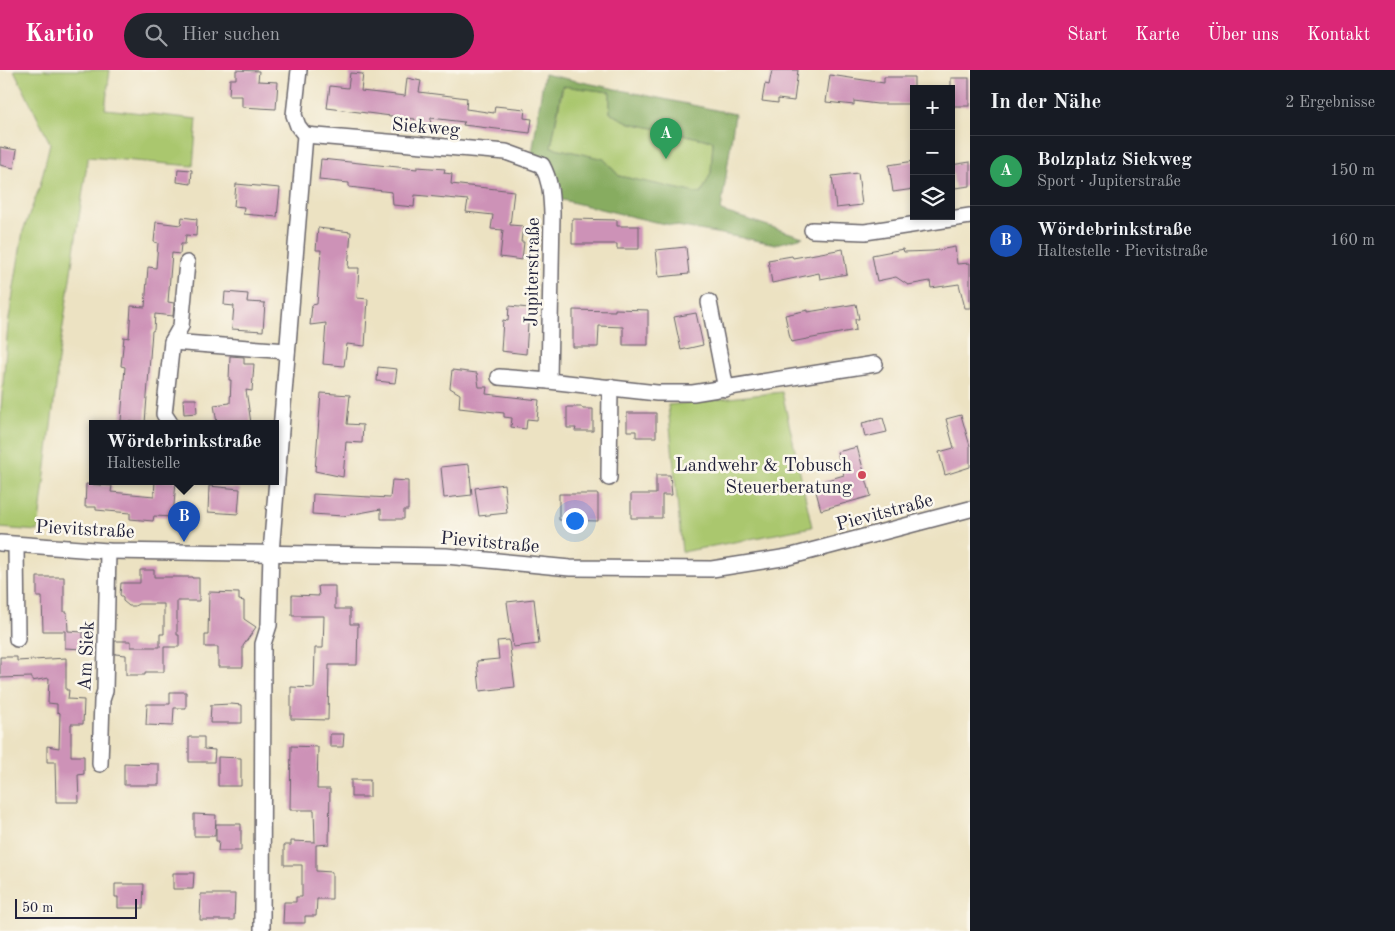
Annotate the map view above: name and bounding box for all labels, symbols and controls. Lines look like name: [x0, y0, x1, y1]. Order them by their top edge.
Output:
search box: [124, 13, 474, 58]
icon: search: [142, 21, 170, 49]
text: Kartio: [25, 23, 94, 47]
text: Hier suchen: [182, 26, 280, 45]
text: Start: [1067, 26, 1107, 44]
text: Karte: [1135, 26, 1180, 44]
text: Über uns: [1208, 26, 1279, 44]
text: Kontakt: [1307, 26, 1370, 44]
map controls: [910, 85, 955, 220]
button: +: [910, 85, 955, 130]
text: In der Nähe: [990, 92, 1101, 113]
text: 2 Ergebnisse: [1285, 95, 1375, 111]
street label: Siekweg: [391, 116, 461, 141]
pin: A: [650, 118, 682, 159]
button: −: [910, 130, 955, 175]
text: Bolzplatz Siekweg: [1037, 151, 1192, 170]
text: A: [1000, 163, 1012, 179]
text: 150 m: [1330, 163, 1375, 179]
text: Sport · Jupiterstraße: [1037, 174, 1181, 190]
button: layers: [910, 175, 955, 220]
street label: Jupiterstraße: [523, 217, 544, 327]
text: Wördebrinkstraße: [1037, 221, 1192, 240]
text: B: [1000, 233, 1012, 249]
text: 160 m: [1330, 233, 1375, 249]
text: Haltestelle · Pievitstraße: [1037, 244, 1208, 260]
popup: [89, 420, 279, 485]
text: Wördebrinkstraße: [106, 433, 262, 452]
text: Haltestelle: [106, 456, 180, 472]
place label: Landwehr & Tobusch Steuerberatung: [675, 457, 853, 498]
marker: Landwehr & Tobusch Steuerberatung: [856, 469, 868, 481]
street label: Pievitstraße: [834, 491, 935, 535]
pin: B: [168, 501, 200, 542]
your location: [562, 508, 588, 534]
street label: Pievitstraße: [35, 518, 135, 543]
street label: Pievitstraße: [439, 530, 540, 557]
street label: Am Siek: [76, 620, 99, 692]
scale bar: [15, 896, 138, 919]
text: 50 m: [22, 901, 53, 915]

